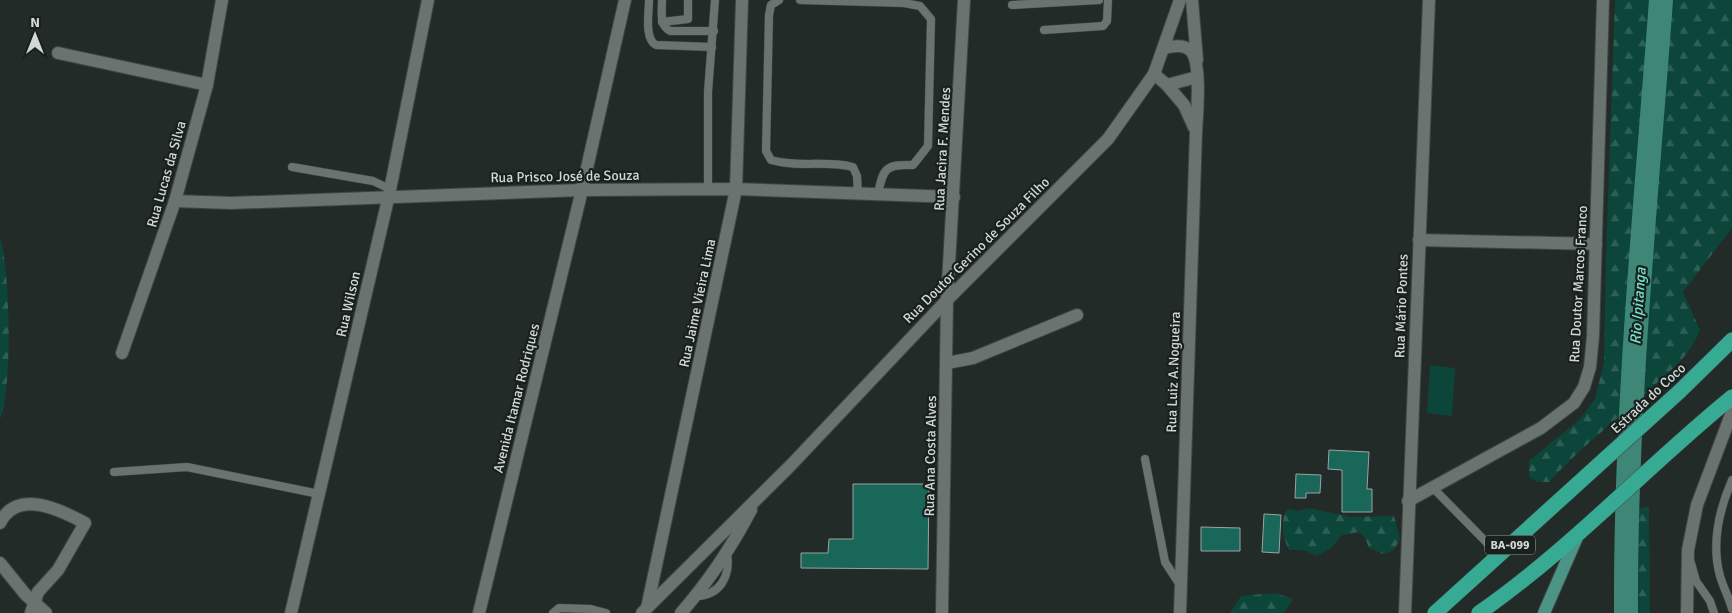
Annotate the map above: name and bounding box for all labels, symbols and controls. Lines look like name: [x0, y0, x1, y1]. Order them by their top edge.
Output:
north arrow: [10, 10, 60, 60]
text: N: [30, 14, 40, 31]
street label: Rua Jacira F. Mendes: [931, 87, 954, 211]
street label: Rua Lucas da Silva: [143, 119, 190, 229]
street label: Rua Prisco José de Souza: [490, 167, 640, 186]
street label: Rua Doutor Gerino de Souza Filho: [900, 174, 1053, 327]
street label: Rua Doutor Marcos Franco: [1566, 205, 1591, 363]
street label: Rua Jaime Vieira Lima: [676, 237, 719, 369]
street label: Rua Mário Pontes: [1391, 254, 1412, 358]
water label: Rio Ipitanga: [1626, 267, 1650, 345]
street label: Rua Wilson: [333, 270, 364, 339]
street label: Rua Luiz A.Nogueira: [1163, 311, 1184, 433]
street label: Avenida Itamar Rodriques: [490, 322, 543, 475]
street label: Estrada do Coco: [1607, 359, 1689, 437]
street label: Rua Ana Costa Alves: [921, 395, 940, 517]
road number: BA-099: [1485, 536, 1535, 554]

